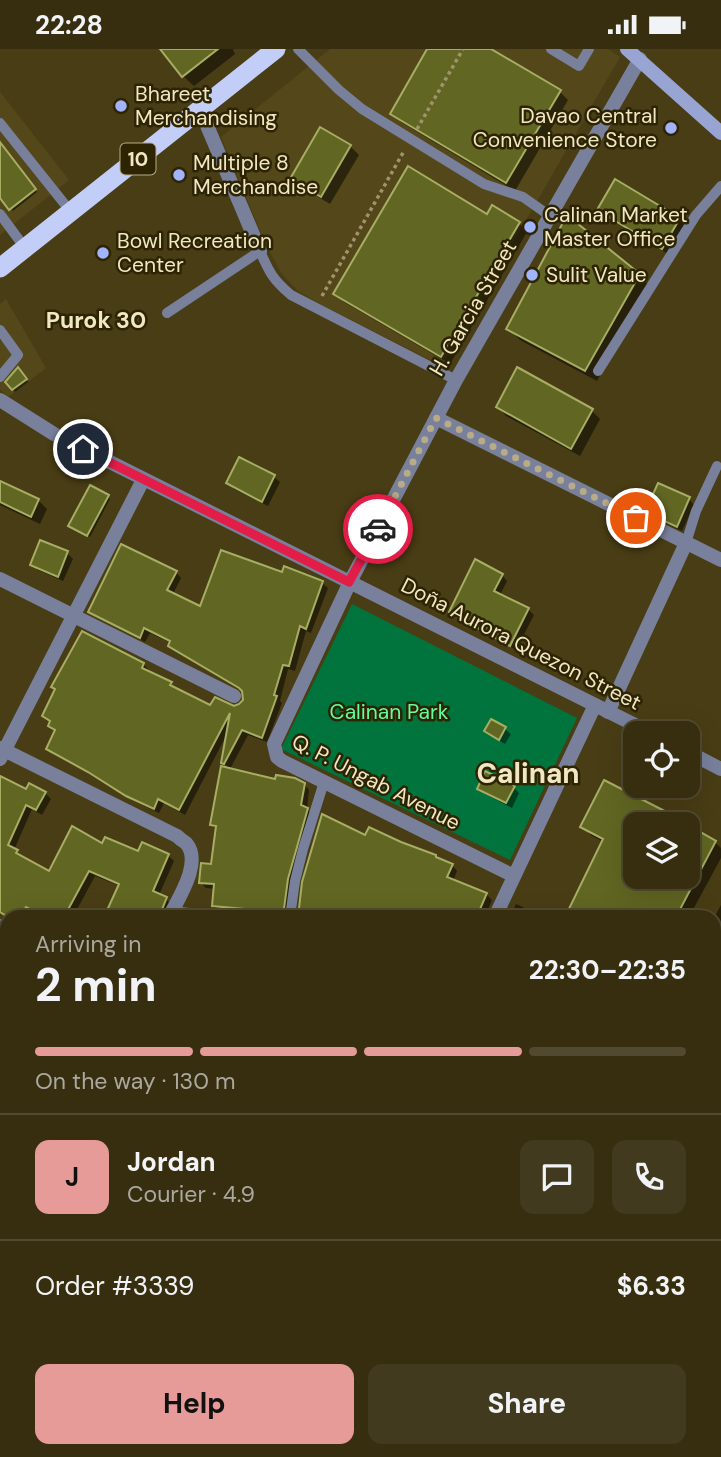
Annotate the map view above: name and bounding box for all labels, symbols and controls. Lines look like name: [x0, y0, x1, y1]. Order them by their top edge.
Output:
text: 22:28: [35, 8, 103, 42]
place label: Bhareet Merchandising: [135, 80, 277, 132]
marker: Bhareet Merchandising: [113, 98, 129, 114]
place label: Davao Central Convenience Store: [473, 102, 657, 154]
marker: Davao Central Convenience Store: [663, 120, 679, 136]
road number: 10: [120, 143, 156, 174]
place label: Multiple 8 Merchandise: [193, 149, 318, 201]
marker: Multiple 8 Merchandise: [171, 167, 187, 183]
place label: Calinan Market Master Office: [544, 201, 688, 253]
marker: Calinan Market Master Office: [522, 219, 538, 235]
place label: Bowl Recreation Center: [117, 227, 272, 279]
street label: H. Garcia Street: [423, 235, 523, 381]
marker: Bowl Recreation Center: [95, 245, 111, 261]
place label: Sulit Value: [546, 261, 647, 289]
marker: Sulit Value: [524, 267, 540, 283]
district label: Purok 30: [46, 305, 146, 335]
pin: [53, 419, 113, 479]
icon: home: [64, 430, 102, 468]
pin: [606, 488, 666, 548]
courier: [343, 494, 413, 564]
icon: bag: [617, 499, 655, 537]
icon: car: [359, 510, 397, 548]
street label: Doña Aurora Quezon Street: [396, 571, 646, 717]
park label: Calinan Park: [330, 698, 449, 726]
map controls: [623, 721, 700, 889]
button: locate: [623, 721, 700, 798]
street label: Q. P. Ungab Avenue: [287, 727, 465, 837]
district label: Calinan: [476, 755, 580, 792]
button: layers: [623, 812, 700, 889]
text: Arriving in: [35, 929, 141, 959]
text: 22:30–22:35: [529, 953, 686, 987]
text: 2 min: [35, 955, 157, 1015]
text: On the way · 130 m: [35, 1066, 236, 1096]
button: chat: [520, 1140, 594, 1214]
button: phone: [612, 1140, 686, 1214]
text: Jordan: [127, 1145, 216, 1179]
text: J: [65, 1160, 79, 1194]
text: Courier · 4.9: [127, 1179, 255, 1209]
text: Order #3339: [35, 1269, 194, 1303]
text: $6.33: [617, 1269, 686, 1303]
button: Help: [35, 1364, 354, 1444]
button: Share: [368, 1364, 686, 1444]

